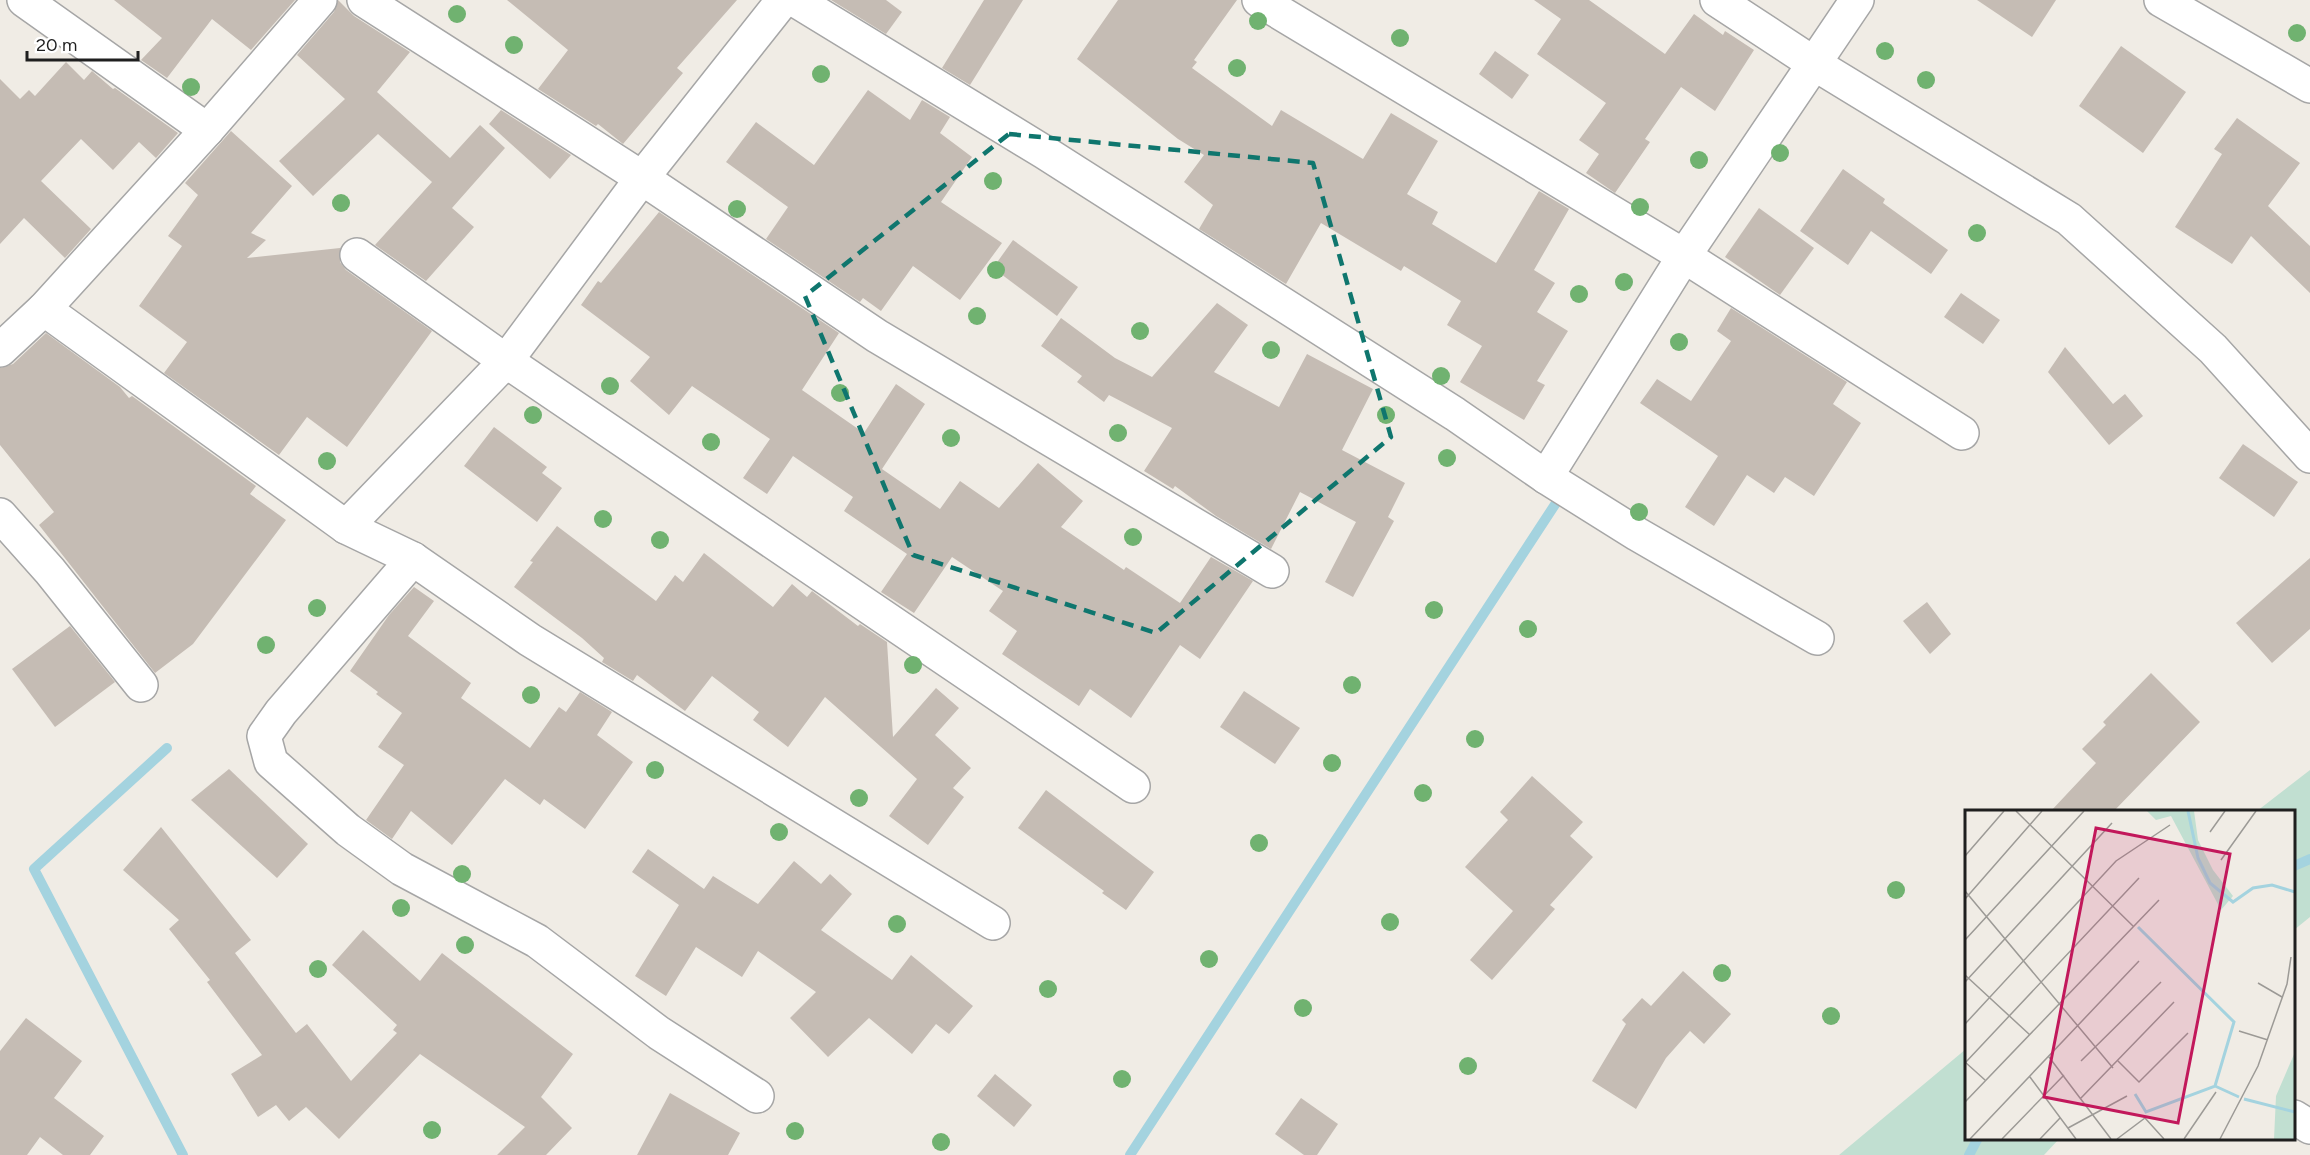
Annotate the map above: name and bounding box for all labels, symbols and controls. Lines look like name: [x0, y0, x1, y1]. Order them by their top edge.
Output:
scale bar: [27, 24, 138, 62]
text: 20 m: [36, 34, 77, 56]
inset map: [1965, 810, 2295, 1140]

